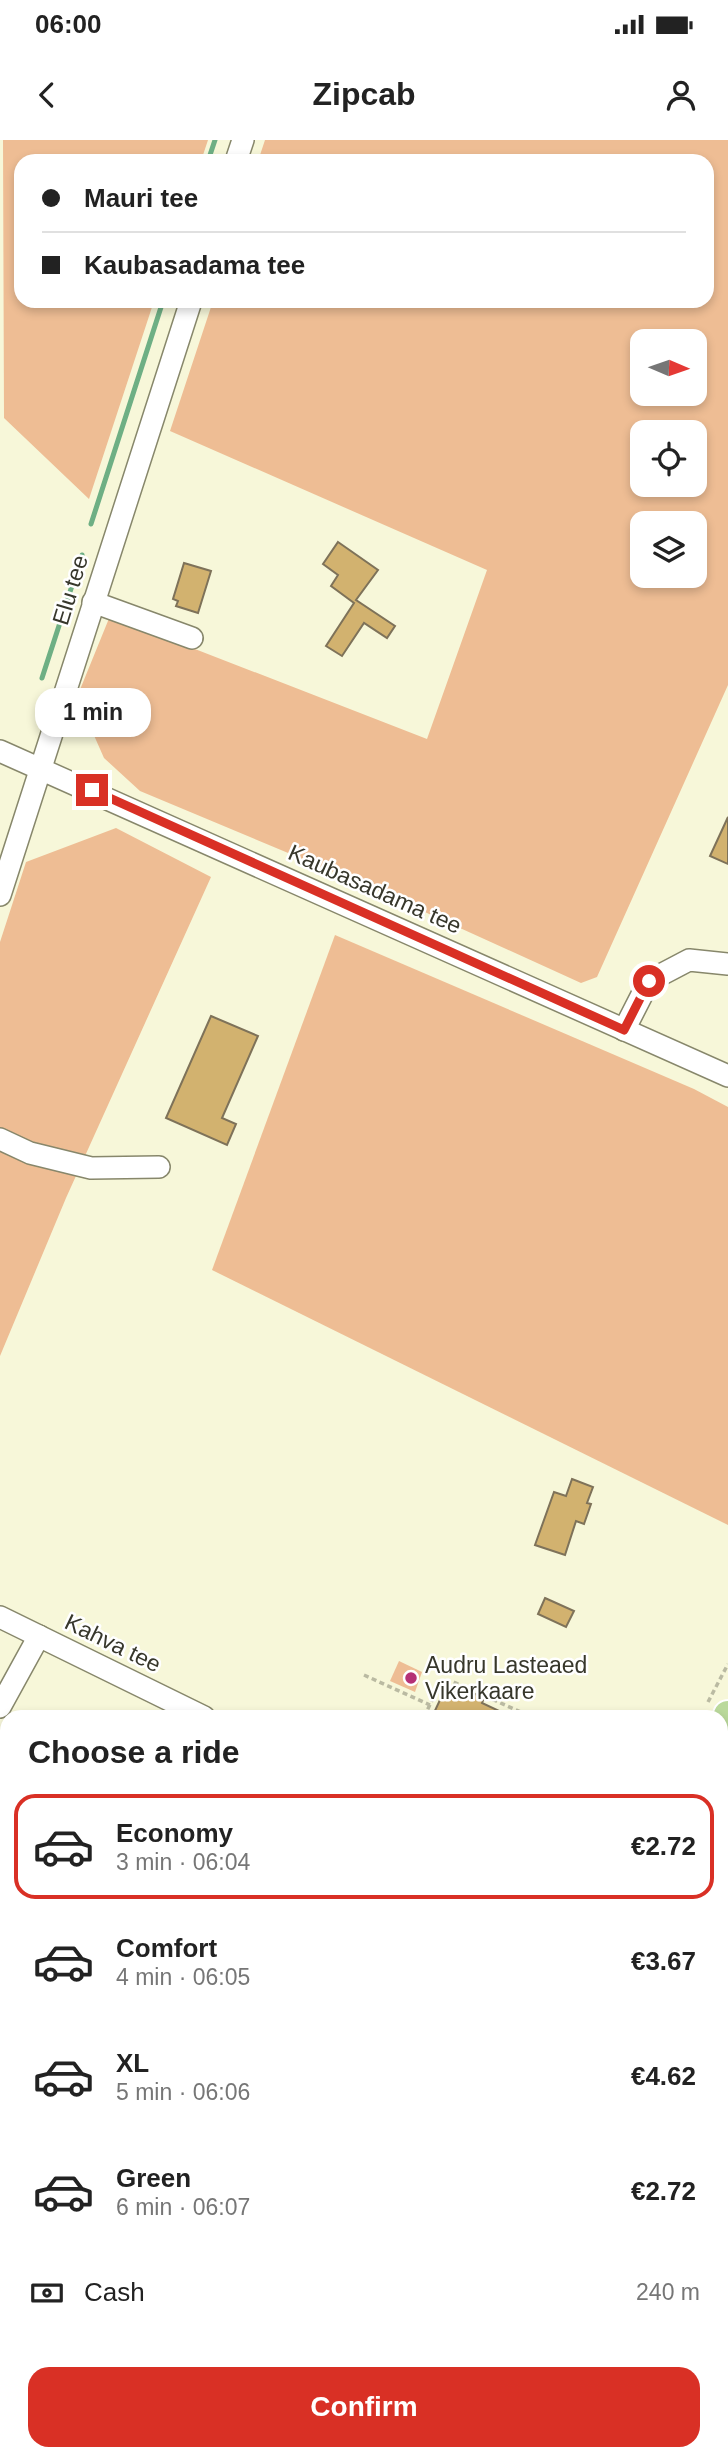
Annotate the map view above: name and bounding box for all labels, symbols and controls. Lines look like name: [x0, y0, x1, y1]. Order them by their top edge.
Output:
text: 06:00: [35, 9, 102, 39]
icon: back: [28, 76, 66, 114]
text: Zipcab: [312, 76, 416, 112]
icon: person: [662, 76, 700, 114]
text: Mauri tee: [84, 183, 198, 213]
text: Kaubasadama tee: [84, 250, 305, 280]
north arrow: [630, 329, 707, 406]
map controls: [630, 329, 707, 588]
button: locate: [630, 420, 707, 497]
button: layers: [630, 511, 707, 588]
street label: Elu tee: [47, 552, 93, 628]
callout: 1 min: [34, 688, 150, 738]
text: 1 min: [63, 699, 123, 725]
route end: [76, 774, 108, 806]
street label: Kaubasadama tee: [284, 839, 466, 939]
route start: [633, 965, 665, 997]
street label: Kahva tee: [61, 1609, 165, 1677]
place label: Audru Lasteaed Vikerkaare: [425, 1652, 587, 1704]
marker: Audru Lasteaed Vikerkaare: [403, 1670, 419, 1686]
text: Choose a ride: [28, 1734, 240, 1770]
icon: car: [32, 1815, 95, 1878]
text: Economy: [116, 1818, 233, 1848]
text: €2.72: [631, 1831, 696, 1861]
text: 3 min · 06:04: [116, 1849, 250, 1875]
icon: car: [32, 1930, 95, 1993]
text: Comfort: [116, 1933, 217, 1963]
text: €3.67: [631, 1946, 696, 1976]
text: 4 min · 06:05: [116, 1964, 250, 1990]
icon: car: [32, 2045, 95, 2108]
text: XL: [116, 2048, 149, 2078]
text: €4.62: [631, 2061, 696, 2091]
text: 5 min · 06:06: [116, 2079, 250, 2105]
icon: car: [32, 2160, 95, 2223]
text: Green: [116, 2163, 191, 2193]
text: €2.72: [631, 2176, 696, 2206]
text: 6 min · 06:07: [116, 2194, 250, 2220]
icon: cash: [28, 2274, 66, 2312]
text: Cash: [84, 2277, 145, 2307]
text: 240 m: [636, 2279, 700, 2305]
button: Confirm: [28, 2367, 700, 2447]

